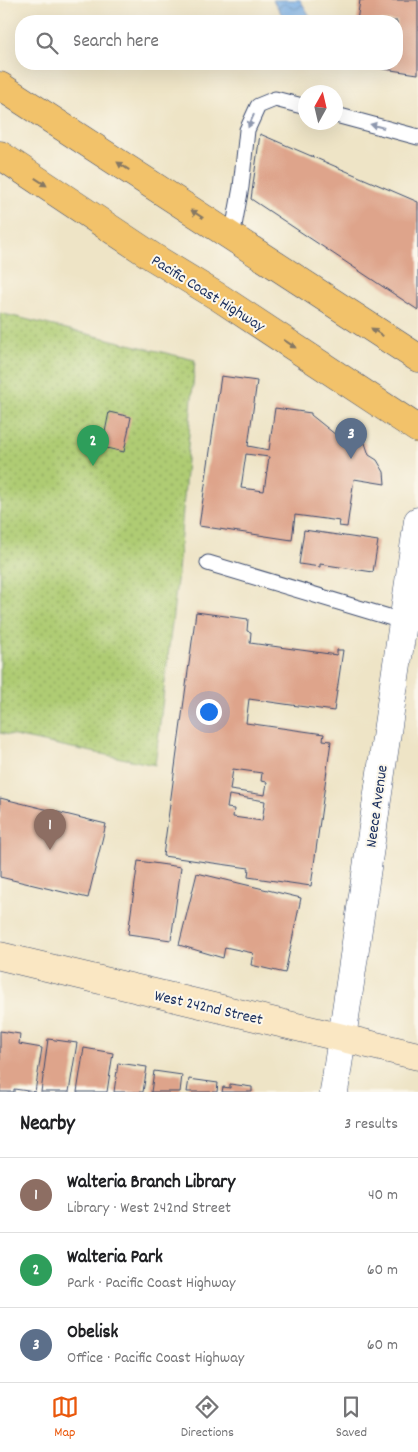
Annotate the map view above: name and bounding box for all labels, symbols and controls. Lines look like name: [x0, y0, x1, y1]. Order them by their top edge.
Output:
search box: [15, 15, 403, 70]
icon: search: [33, 29, 61, 57]
text: Search here: [73, 29, 159, 56]
north arrow: [298, 85, 343, 130]
one-way arrow: [247, 114, 255, 128]
one-way arrow: [369, 122, 384, 130]
one-way arrow: [116, 161, 130, 171]
one-way arrow: [34, 177, 47, 187]
one-way arrow: [190, 210, 204, 219]
street label: Pacific Coast Highway: [146, 250, 269, 339]
one-way arrow: [371, 327, 384, 337]
one-way arrow: [284, 339, 297, 349]
pin: 3: [335, 418, 367, 459]
pin: 2: [77, 425, 109, 466]
your location: [196, 699, 222, 725]
street label: Neece Avenue: [360, 764, 395, 849]
pin: 1: [34, 809, 66, 850]
street label: West 242nd Street: [152, 985, 265, 1032]
text: Nearby: [20, 1110, 75, 1140]
text: 3 results: [344, 1113, 398, 1136]
text: Walteria Branch Library: [67, 1170, 235, 1197]
text: 1: [34, 1184, 38, 1207]
text: 40 m: [368, 1184, 398, 1207]
text: Library · West 242nd Street: [67, 1197, 231, 1220]
text: Walteria Park: [67, 1245, 163, 1272]
text: 2: [33, 1259, 40, 1282]
text: 60 m: [367, 1259, 398, 1282]
text: Park · Pacific Coast Highway: [67, 1272, 235, 1295]
text: Obelisk: [67, 1320, 118, 1347]
text: 3: [32, 1334, 40, 1357]
text: 60 m: [367, 1334, 398, 1357]
text: Office · Pacific Coast Highway: [67, 1347, 244, 1370]
tab: Map: [51, 1393, 79, 1443]
tab: Directions: [181, 1393, 234, 1443]
tab: Saved: [336, 1393, 367, 1443]

